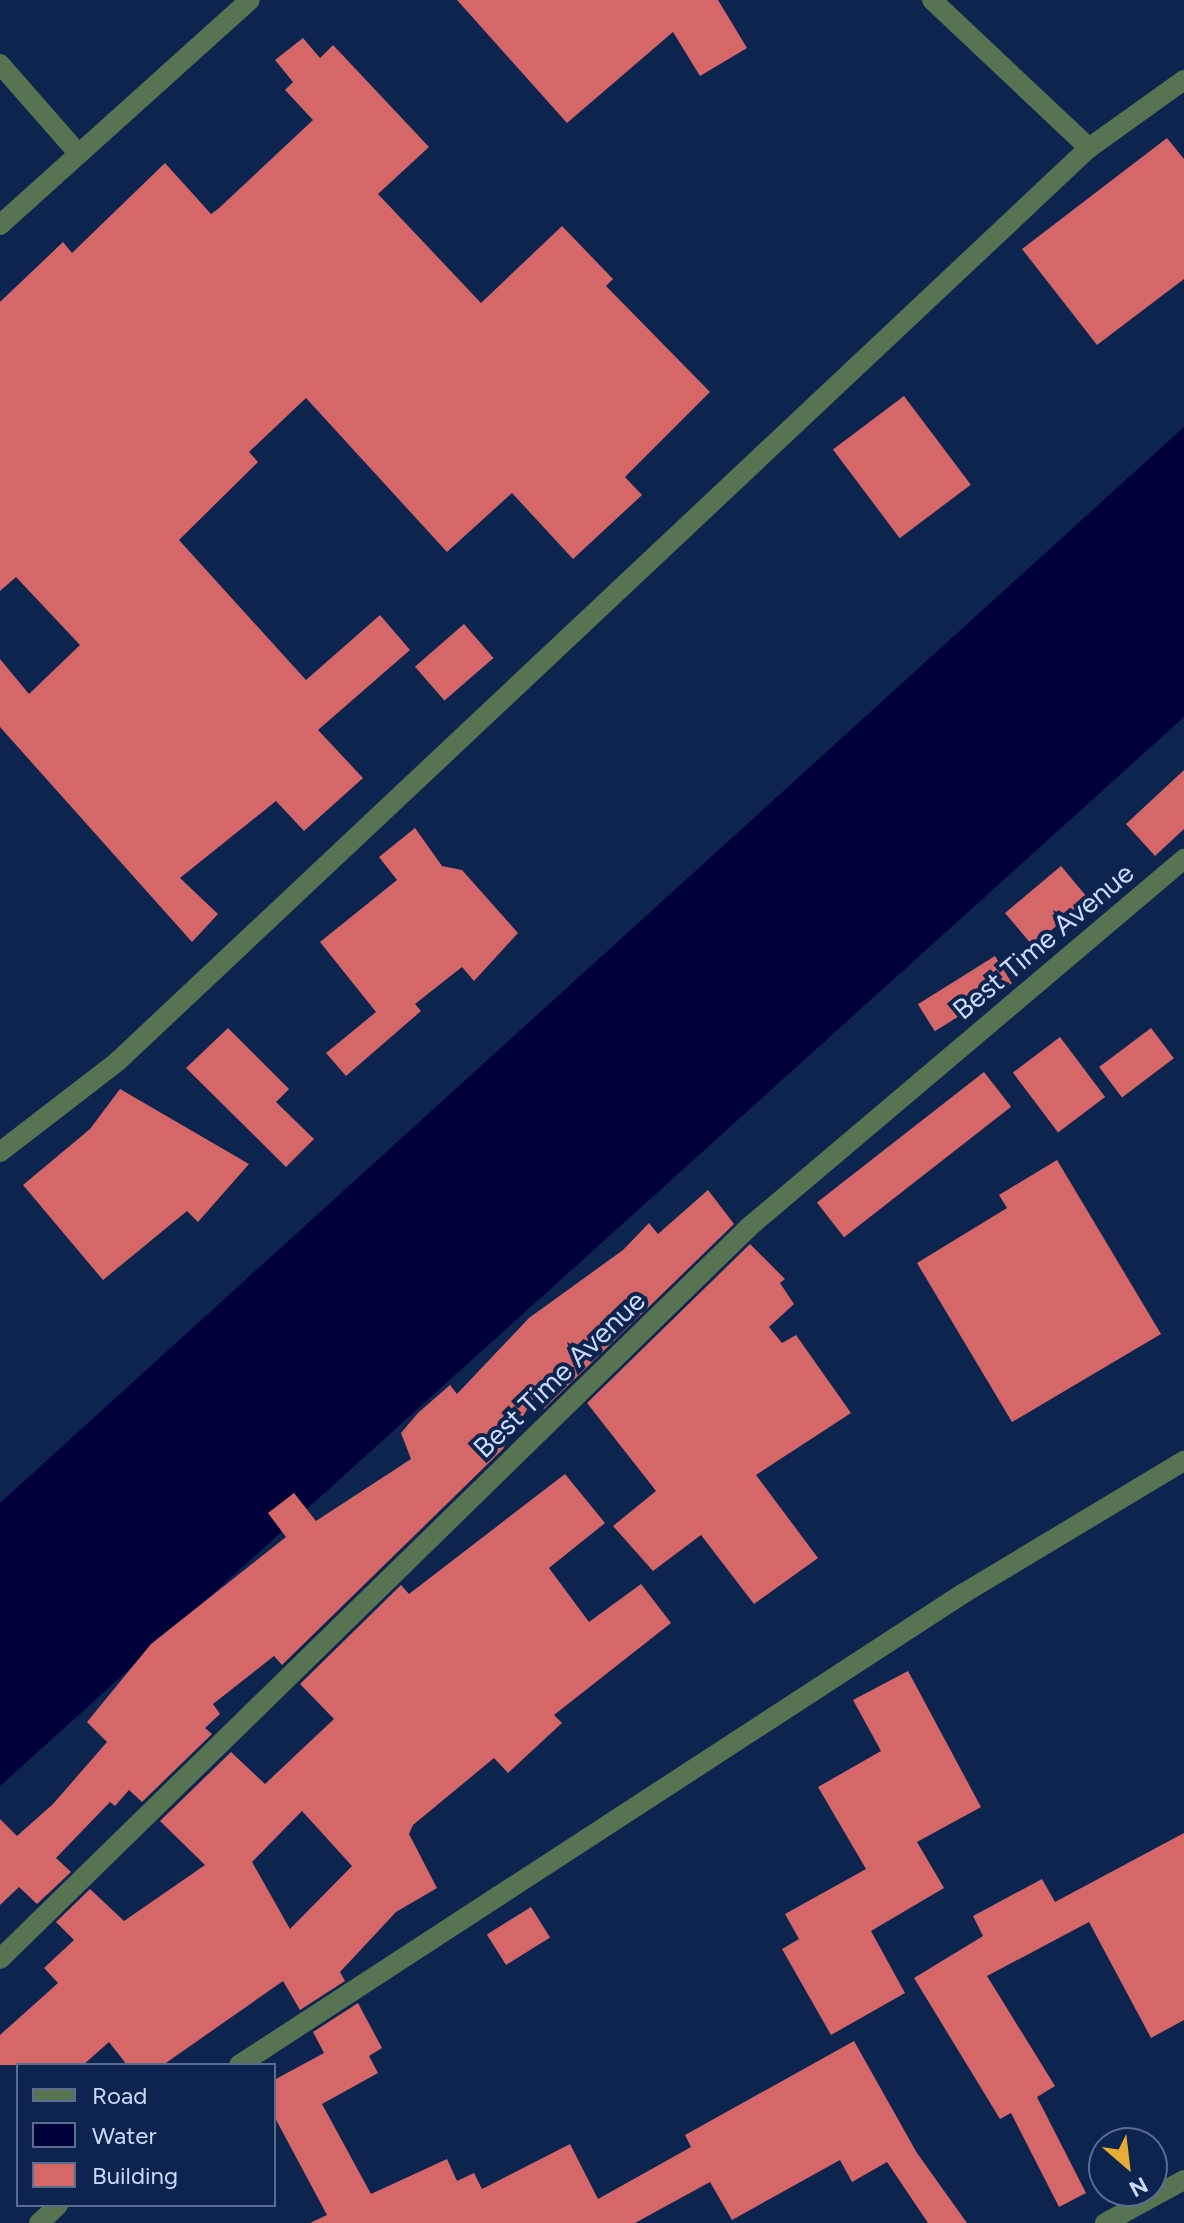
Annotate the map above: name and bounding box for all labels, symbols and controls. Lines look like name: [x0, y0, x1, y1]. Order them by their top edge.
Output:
street label: Best Time Avenue: [946, 856, 1140, 1026]
street label: Best Time Avenue: [466, 1284, 652, 1464]
legend: [16, 2063, 276, 2207]
text: Road: [92, 2081, 147, 2110]
text: Water: [92, 2121, 157, 2150]
north arrow: [1088, 2127, 1168, 2207]
text: Building: [92, 2161, 178, 2190]
text: N: [1125, 2171, 1152, 2203]

